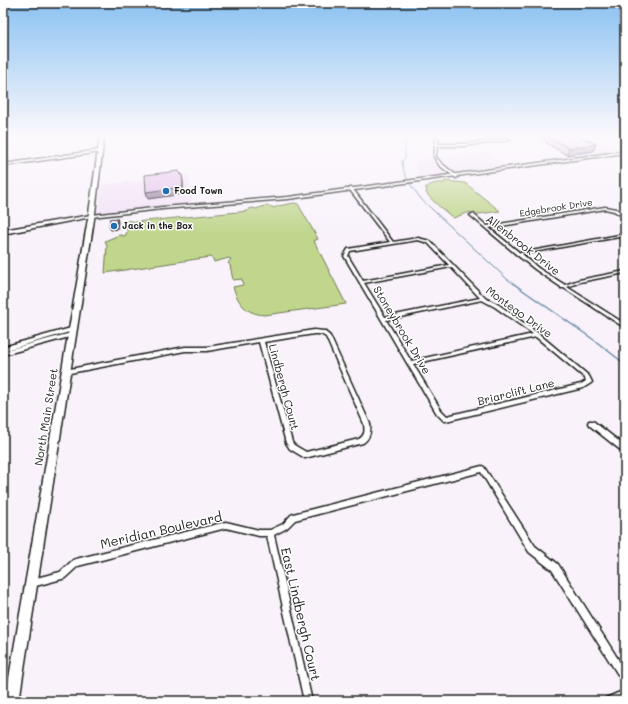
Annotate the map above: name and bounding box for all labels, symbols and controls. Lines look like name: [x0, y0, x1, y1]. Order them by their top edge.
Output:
place label: Food Town: [174, 185, 223, 196]
marker: Food Town: [161, 186, 171, 196]
street label: Edgebrook Drive: [519, 196, 593, 219]
street label: Allenbrook Drive: [483, 211, 564, 278]
place label: Jack in the Box: [122, 220, 193, 231]
marker: Jack in the Box: [109, 221, 119, 231]
street label: Montego Drive: [483, 282, 556, 341]
street label: Stoneybrook Drive: [370, 283, 435, 377]
street label: Lindbergh Court: [266, 342, 303, 432]
street label: North Main Street: [30, 367, 61, 467]
street label: Briarclift Lane: [476, 375, 556, 408]
street label: Meridian Boulevard: [98, 507, 223, 552]
street label: East Lindbergh Court: [278, 546, 325, 682]

